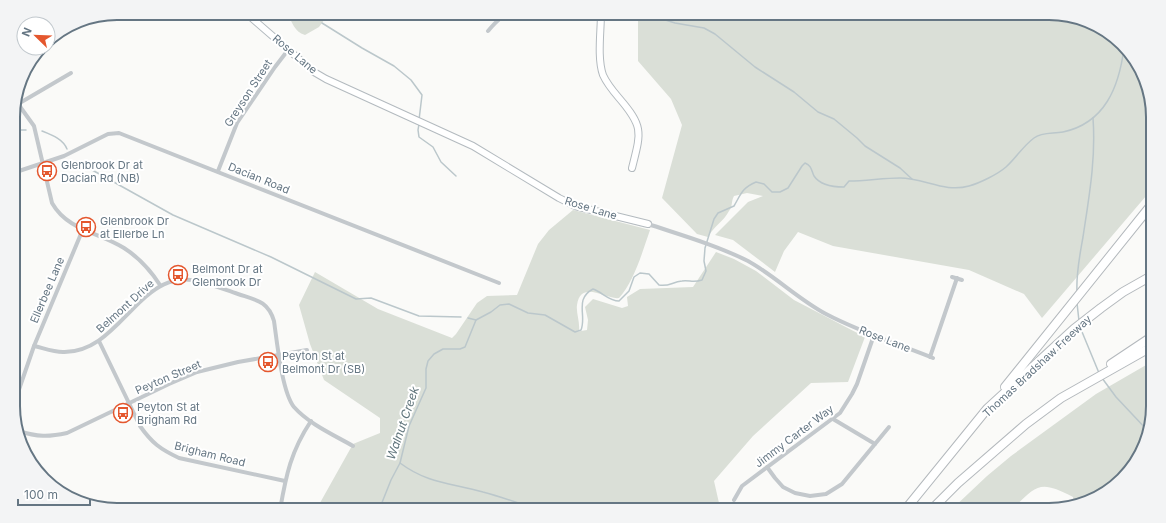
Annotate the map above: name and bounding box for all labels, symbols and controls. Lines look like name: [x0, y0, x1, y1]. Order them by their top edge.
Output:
north arrow: [16, 16, 56, 56]
text: N: [19, 25, 35, 39]
street label: Rose Lane: [270, 31, 320, 77]
street label: Greyson Street: [221, 56, 275, 129]
place label: Glenbrook Dr at Dacian Rd (NB): [61, 158, 143, 185]
street label: Dacian Road: [226, 159, 292, 197]
bus stop icon: Glenbrook Dr at Dacian Rd (NB): [36, 160, 58, 182]
street label: Rose Lane: [563, 193, 619, 223]
place label: Glenbrook Dr at Ellerbe Ln: [100, 214, 169, 241]
bus stop icon: Glenbrook Dr at Ellerbe Ln: [75, 216, 97, 238]
street label: Ellerbee Lane: [27, 255, 67, 325]
place label: Belmont Dr at Glenbrook Dr: [192, 262, 263, 289]
bus stop icon: Belmont Dr at Glenbrook Dr: [167, 264, 189, 286]
street label: Belmont Drive: [93, 276, 157, 336]
street label: Thomas Bradshaw Freeway: [980, 312, 1094, 420]
street label: Rose Lane: [857, 323, 913, 355]
place label: Peyton St at Belmont Dr (SB): [282, 349, 365, 376]
bus stop icon: Peyton St at Belmont Dr (SB): [257, 351, 279, 373]
street label: Peyton Street: [133, 357, 203, 397]
water label: Walnut Creek: [383, 384, 422, 461]
place label: Peyton St at Brigham Rd: [137, 400, 200, 427]
bus stop icon: Peyton St at Brigham Rd: [112, 402, 134, 424]
street label: Jimmy Carter Way: [752, 402, 836, 470]
street label: Brigham Road: [173, 438, 247, 470]
scale bar: [18, 481, 90, 507]
text: 100 m: [24, 487, 58, 502]

